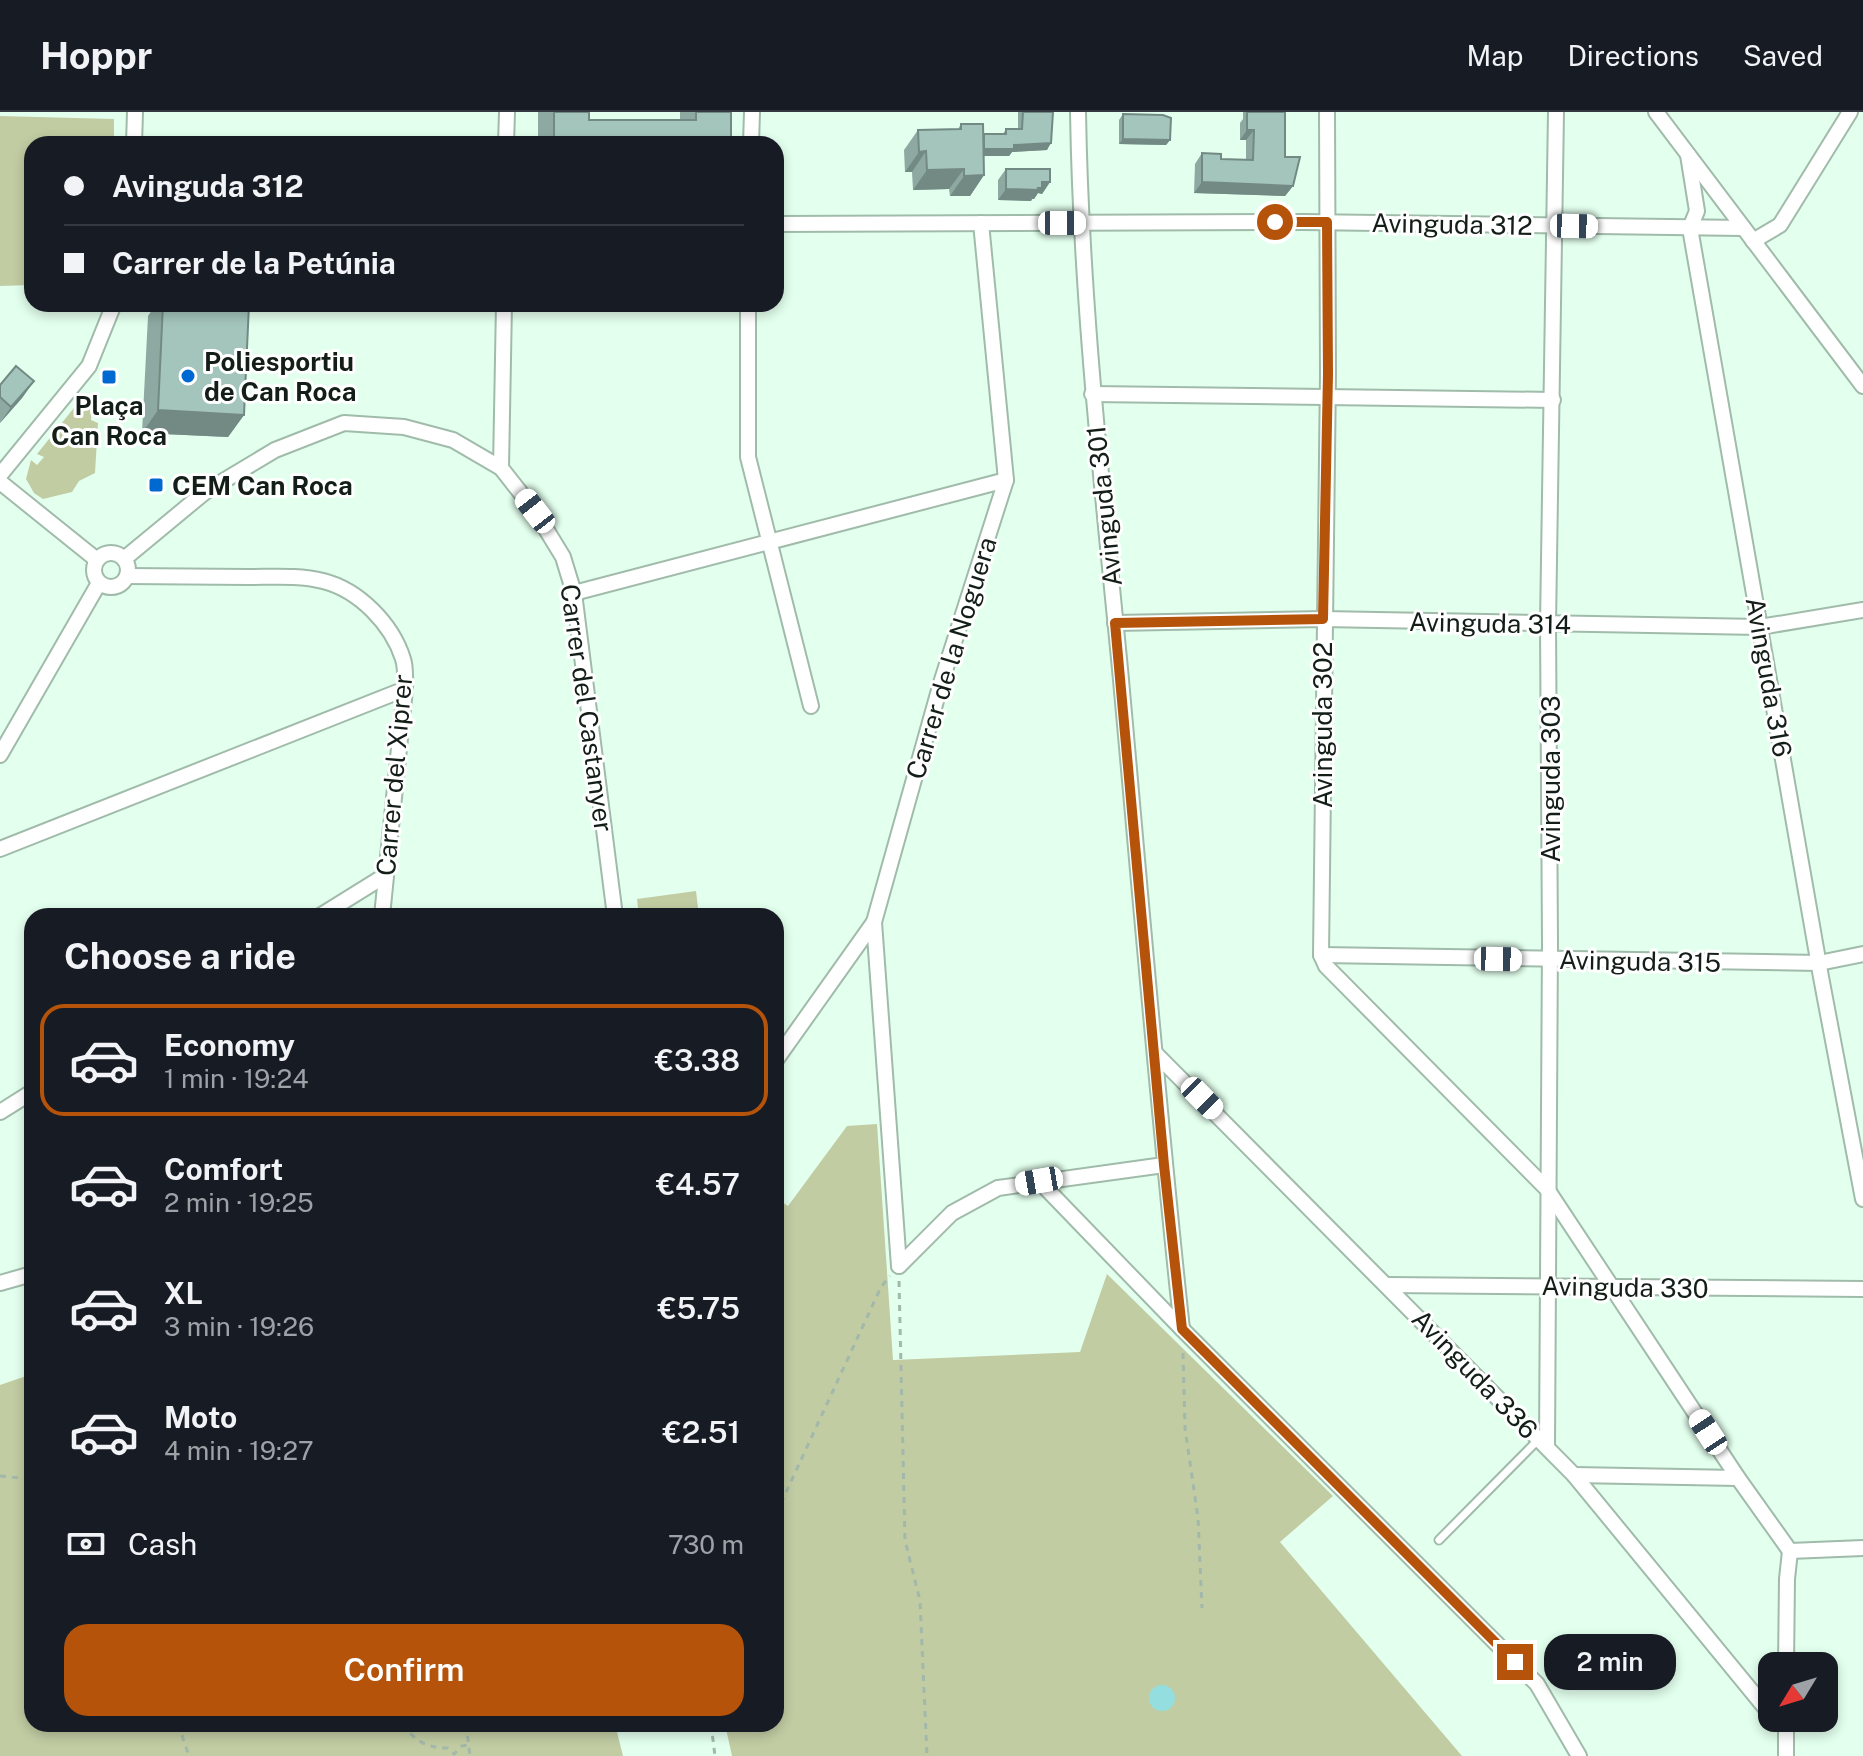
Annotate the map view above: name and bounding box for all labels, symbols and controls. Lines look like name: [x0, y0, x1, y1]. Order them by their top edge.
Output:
text: Hoppr: [40, 33, 152, 78]
text: Map: [1467, 39, 1523, 72]
text: Directions: [1567, 39, 1699, 72]
text: Saved: [1743, 39, 1823, 72]
text: Avinguda 312: [112, 168, 303, 204]
route start: [1257, 204, 1293, 240]
street label: Avinguda 312: [1371, 207, 1533, 241]
car: [1038, 211, 1086, 235]
car: [1550, 214, 1598, 238]
text: Carrer de la Petúnia: [112, 245, 396, 281]
place label: Poliesportiu de Can Roca: [204, 346, 356, 407]
marker: Poliesportiu de Can Roca: [179, 367, 197, 385]
marker: Plaça Can Roca: [100, 368, 118, 386]
place label: Plaça Can Roca: [51, 390, 167, 451]
street label: Avinguda 301: [1080, 424, 1128, 588]
place label: CEM Can Roca: [172, 470, 353, 501]
marker: CEM Can Roca: [147, 476, 165, 494]
car: [511, 485, 559, 537]
street label: Carrer de la Noguera: [899, 533, 1003, 783]
street label: Carrer del Castanyer: [554, 582, 620, 834]
street label: Avinguda 316: [1740, 595, 1798, 759]
street label: Avinguda 314: [1409, 606, 1571, 640]
street label: Avinguda 302: [1307, 642, 1338, 808]
street label: Carrer del Xiprer: [370, 673, 418, 877]
street label: Avinguda 303: [1535, 695, 1566, 863]
text: Choose a ride: [64, 935, 296, 977]
street label: Avinguda 315: [1559, 944, 1721, 978]
car: [1474, 947, 1522, 971]
icon: car: [68, 1024, 140, 1096]
text: Economy: [164, 1027, 295, 1063]
text: €3.38: [655, 1042, 740, 1078]
text: 1 min · 19:24: [164, 1063, 308, 1094]
car: [1177, 1073, 1227, 1123]
icon: car: [68, 1148, 140, 1220]
text: Comfort: [164, 1151, 283, 1187]
car: [1013, 1165, 1065, 1197]
text: €4.57: [656, 1166, 740, 1202]
text: 2 min · 19:25: [164, 1187, 314, 1218]
street label: Avinguda 330: [1541, 1270, 1709, 1304]
icon: car: [68, 1272, 140, 1344]
text: XL: [164, 1275, 203, 1311]
text: €5.75: [658, 1290, 740, 1326]
street label: Avinguda 336: [1406, 1303, 1544, 1445]
text: 3 min · 19:26: [164, 1311, 314, 1342]
icon: car: [68, 1396, 140, 1468]
text: Moto: [164, 1399, 237, 1435]
car: [1685, 1405, 1731, 1459]
text: €2.51: [663, 1414, 740, 1450]
text: 4 min · 19:27: [164, 1435, 314, 1466]
icon: cash: [64, 1522, 108, 1566]
text: Cash: [128, 1526, 197, 1562]
text: 730 m: [668, 1529, 744, 1560]
button: Confirm: [64, 1624, 744, 1716]
callout: 2 min: [1543, 1634, 1675, 1690]
route end: [1497, 1644, 1533, 1680]
text: 2 min: [1576, 1646, 1644, 1677]
north arrow: [1758, 1652, 1838, 1732]
map controls: [1758, 1652, 1838, 1732]

